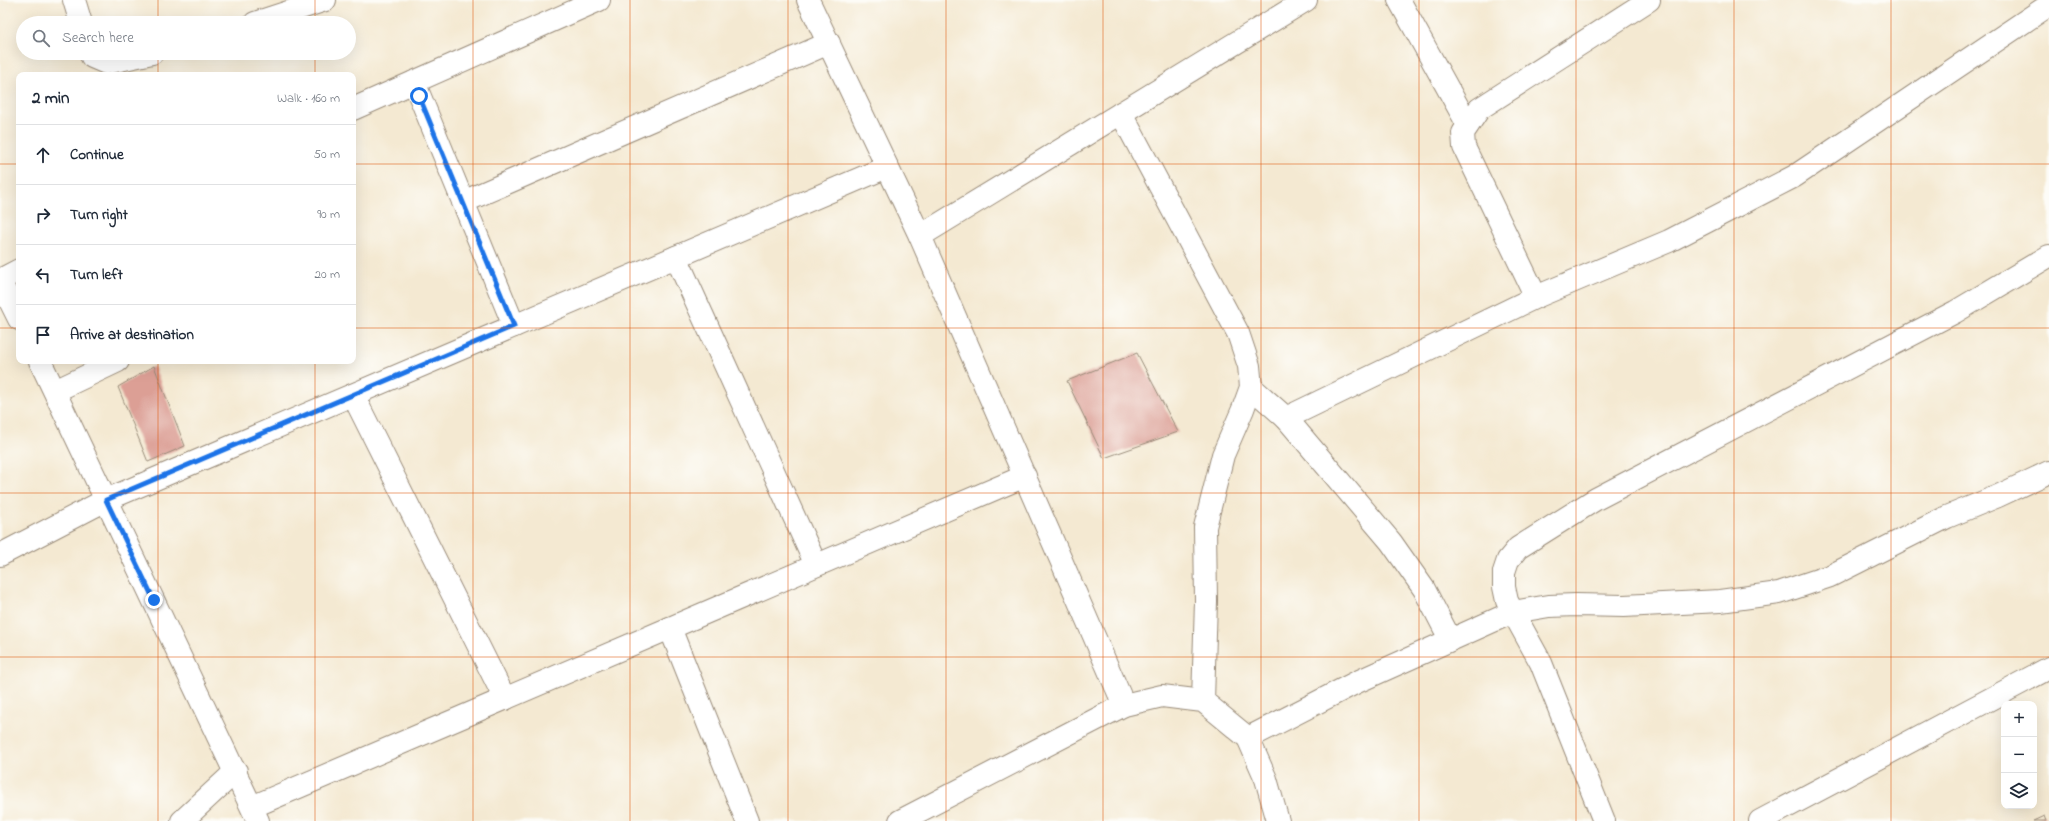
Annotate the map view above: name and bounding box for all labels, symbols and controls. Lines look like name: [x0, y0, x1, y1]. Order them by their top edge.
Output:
search box: [16, 16, 356, 60]
icon: search: [30, 27, 52, 49]
text: Search here: [62, 27, 134, 49]
text: 2 min: [32, 86, 69, 111]
route start: [410, 87, 428, 105]
text: Walk · 160 m: [277, 89, 340, 108]
icon: ahead: [32, 144, 54, 166]
text: Continue: [70, 144, 124, 166]
text: 50 m: [314, 145, 340, 164]
icon: right: [32, 204, 54, 226]
text: Turn right: [70, 204, 128, 226]
text: 90 m: [317, 205, 340, 224]
icon: left: [32, 264, 54, 286]
text: Turn left: [70, 264, 123, 286]
text: 20 m: [315, 265, 340, 284]
icon: arrive: [32, 324, 54, 346]
text: Arrive at destination: [70, 324, 194, 346]
route end: [145, 591, 163, 609]
map controls: [2001, 701, 2037, 809]
button: +: [2001, 701, 2037, 737]
button: −: [2001, 737, 2037, 773]
button: layers: [2001, 773, 2037, 809]

